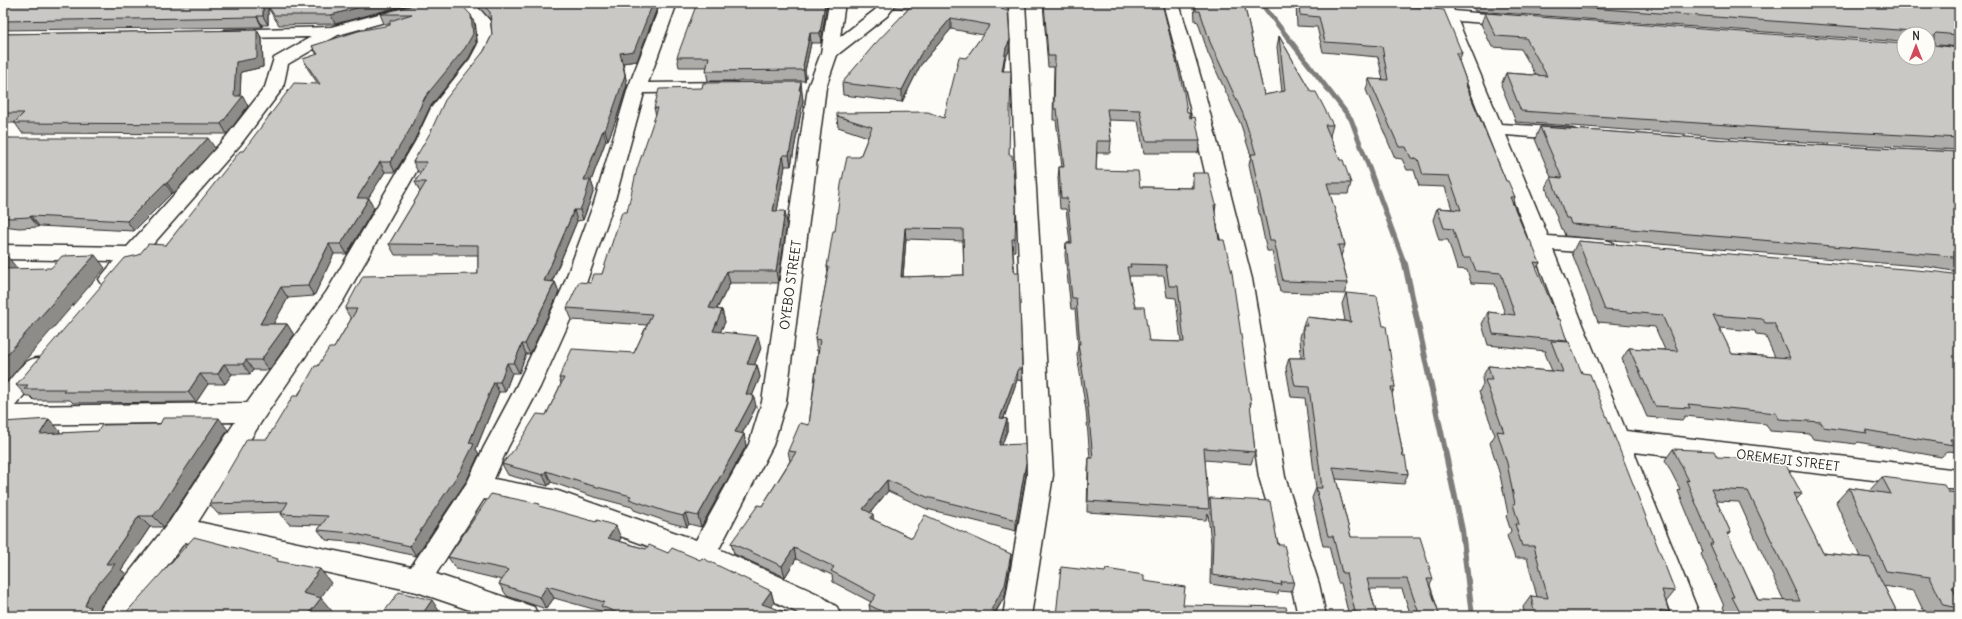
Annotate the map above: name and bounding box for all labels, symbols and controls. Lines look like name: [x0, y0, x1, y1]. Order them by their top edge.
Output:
north arrow: [1896, 26, 1936, 66]
text: N: [1912, 29, 1920, 43]
street label: OYEBO STREET: [776, 239, 805, 331]
street label: OREMEJI STREET: [1735, 446, 1841, 475]

